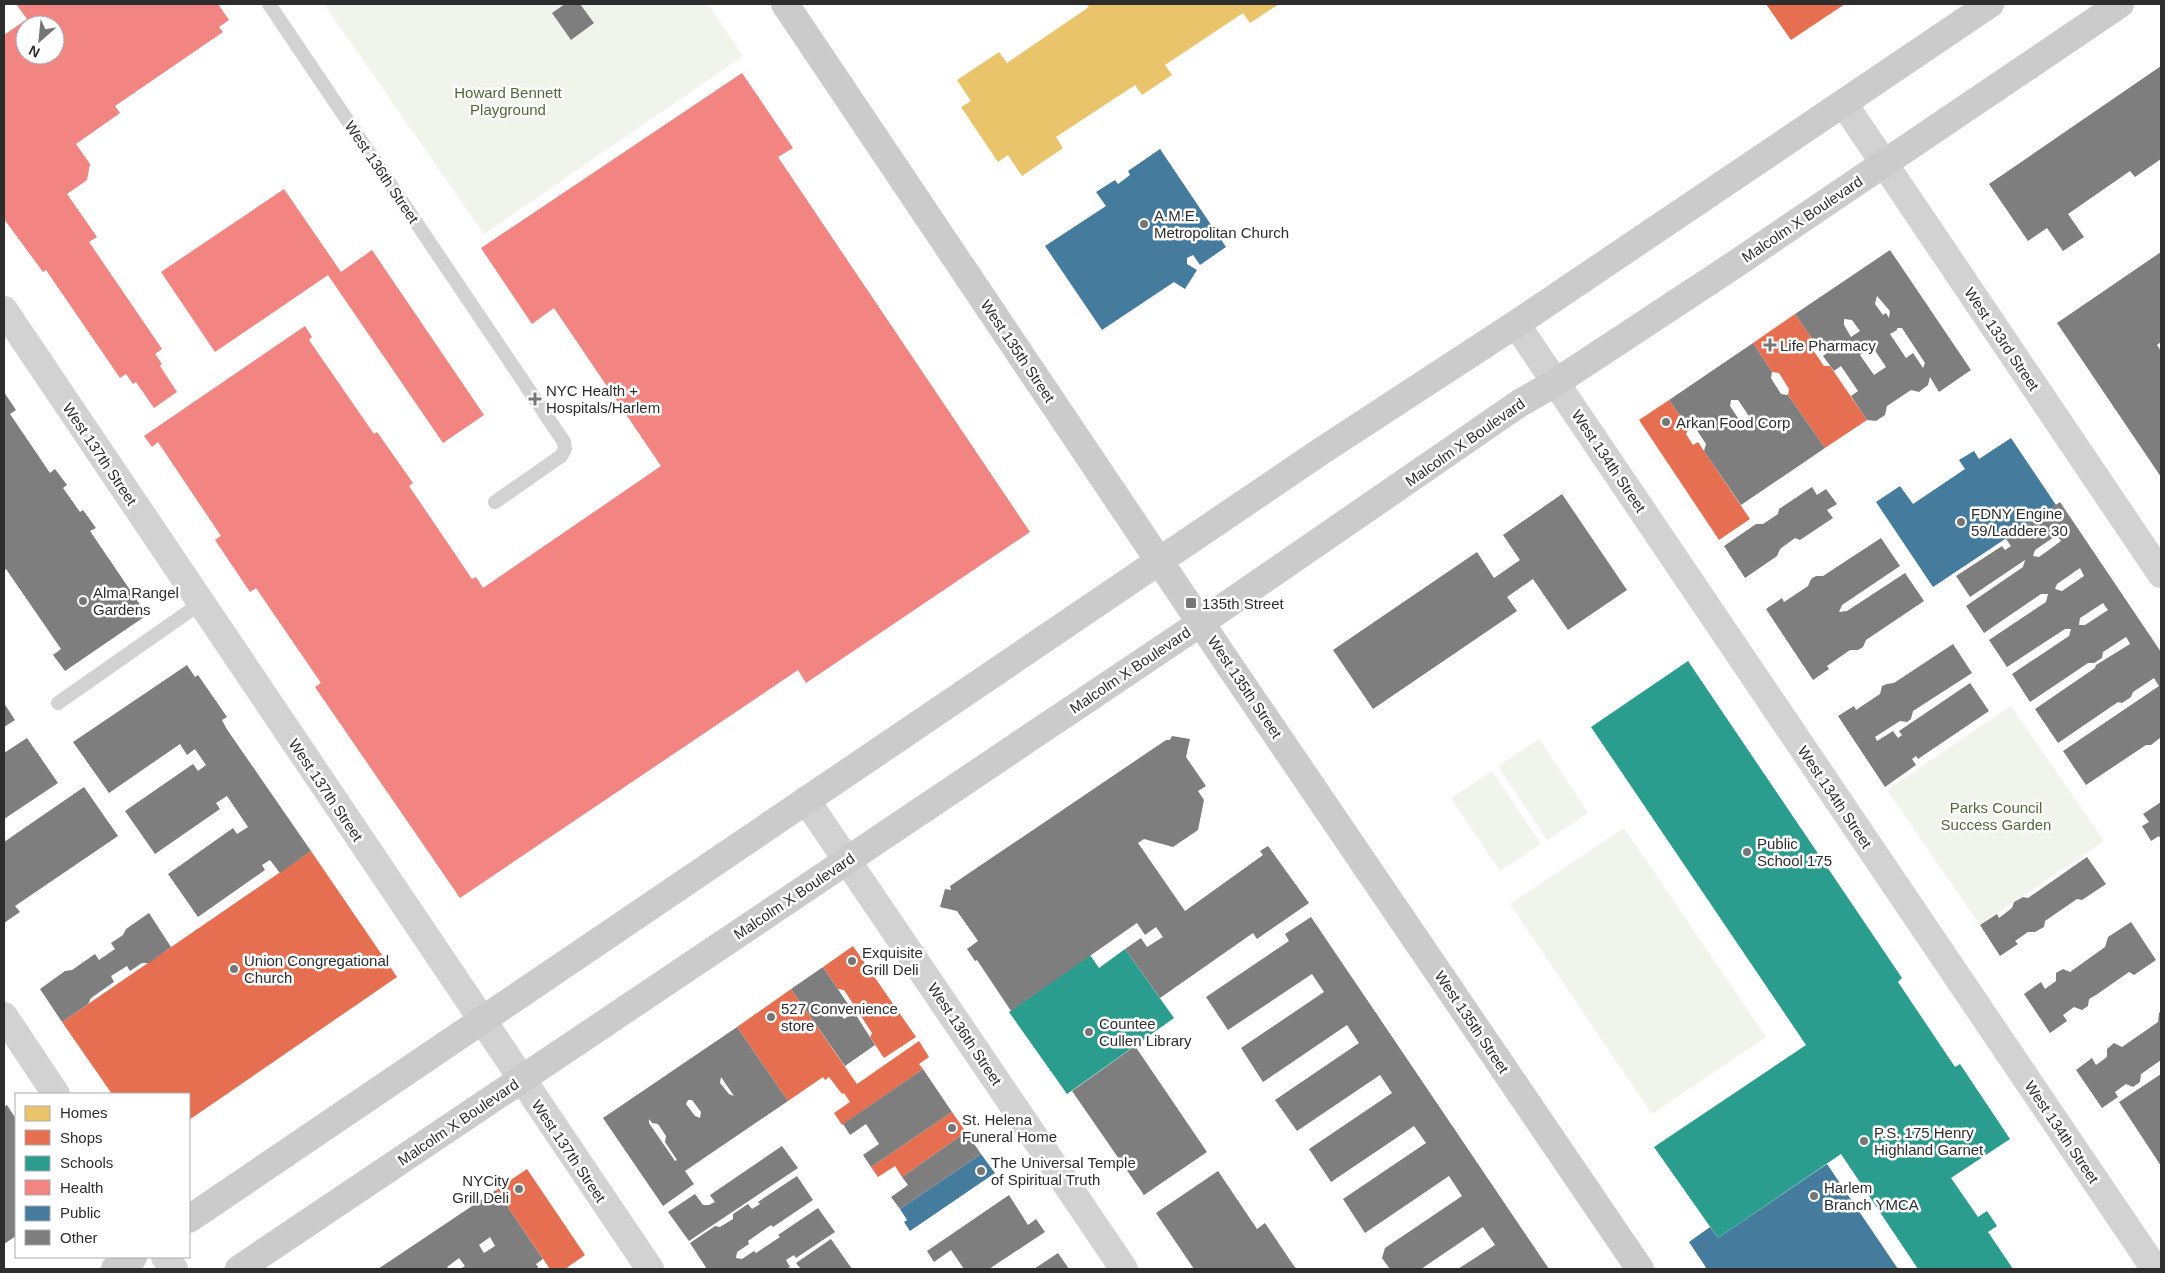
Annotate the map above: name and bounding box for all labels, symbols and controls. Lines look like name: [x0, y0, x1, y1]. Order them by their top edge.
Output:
north arrow: [15, 15, 65, 65]
text: N: [26, 42, 42, 61]
park label: Howard Bennett Playground: [454, 84, 563, 118]
street label: West 136th Street: [341, 118, 423, 227]
street label: Malcolm X Boulevard: [1738, 172, 1866, 266]
place label: A.M.E. Metropolitan Church: [1154, 207, 1289, 241]
marker: A.M.E. Metropolitan Church: [1138, 218, 1150, 230]
street label: West 133rd Street: [1961, 284, 2043, 394]
street label: West 135th Street: [977, 297, 1059, 406]
place label: Life Pharmacy: [1780, 337, 1876, 354]
marker: Life Pharmacy: [1764, 339, 1776, 351]
place label: NYC Health + Hospitals/Harlem: [546, 382, 660, 416]
marker: NYC Health + Hospitals/Harlem: [528, 392, 542, 406]
street label: Malcolm X Boulevard: [1402, 394, 1528, 490]
street label: West 137th Street: [59, 400, 141, 509]
street label: West 134th Street: [1568, 407, 1650, 516]
place label: Arkan Food Corp: [1676, 414, 1790, 431]
marker: Arkan Food Corp: [1660, 416, 1672, 428]
place label: FDNY Engine 59/Laddere 30: [1971, 505, 2068, 539]
marker: FDNY Engine 59/Laddere 30: [1955, 516, 1967, 528]
place label: Alma Rangel Gardens: [93, 584, 179, 618]
marker: Alma Rangel Gardens: [77, 595, 89, 607]
place label: 135th Street: [1202, 595, 1285, 612]
marker: 135th Street: [1184, 596, 1198, 610]
street label: Malcolm X Boulevard: [1066, 623, 1194, 717]
street label: West 135th Street: [1204, 633, 1286, 742]
street label: West 137th Street: [285, 736, 367, 845]
street label: West 134th Street: [1794, 743, 1876, 852]
park label: Parks Council Success Garden: [1941, 799, 2051, 833]
place label: Public School 175: [1757, 835, 1832, 869]
marker: Public School 175: [1741, 846, 1753, 858]
street label: Malcolm X Boulevard: [730, 849, 858, 943]
place label: Exquisite Grill Deli: [862, 944, 923, 978]
place label: Union Congregational Church: [244, 952, 389, 986]
marker: Exquisite Grill Deli: [846, 955, 858, 967]
marker: Union Congregational Church: [228, 963, 240, 975]
street label: West 135th Street: [1431, 968, 1513, 1077]
street label: West 136th Street: [924, 980, 1006, 1089]
place label: 527 Convenience store: [781, 1000, 898, 1034]
marker: 527 Convenience store: [765, 1011, 777, 1023]
place label: Countee Cullen Library: [1099, 1015, 1192, 1049]
marker: Countee Cullen Library: [1083, 1026, 1095, 1038]
street label: Malcolm X Boulevard: [394, 1075, 522, 1169]
street label: West 134th Street: [2021, 1078, 2103, 1187]
legend: [15, 1093, 190, 1258]
street label: West 137th Street: [528, 1097, 610, 1206]
text: Homes: [60, 1104, 108, 1121]
place label: St. Helena Funeral Home: [962, 1111, 1057, 1145]
marker: St. Helena Funeral Home: [946, 1122, 958, 1134]
place label: P.S. 175 Henry Highland Garnet: [1874, 1124, 1984, 1158]
text: Shops: [60, 1129, 103, 1146]
marker: P.S. 175 Henry Highland Garnet: [1858, 1135, 1870, 1147]
text: Schools: [60, 1154, 113, 1171]
place label: The Universal Temple of Spiritual Truth: [991, 1154, 1136, 1188]
marker: The Universal Temple of Spiritual Truth: [975, 1165, 987, 1177]
place label: NYCity Grill Deli: [452, 1172, 509, 1206]
text: Health: [60, 1179, 103, 1196]
place label: Harlem Branch YMCA: [1824, 1179, 1919, 1213]
marker: NYCity Grill Deli: [513, 1183, 525, 1195]
marker: Harlem Branch YMCA: [1808, 1190, 1820, 1202]
text: Public: [60, 1204, 101, 1221]
text: Other: [60, 1229, 98, 1246]

